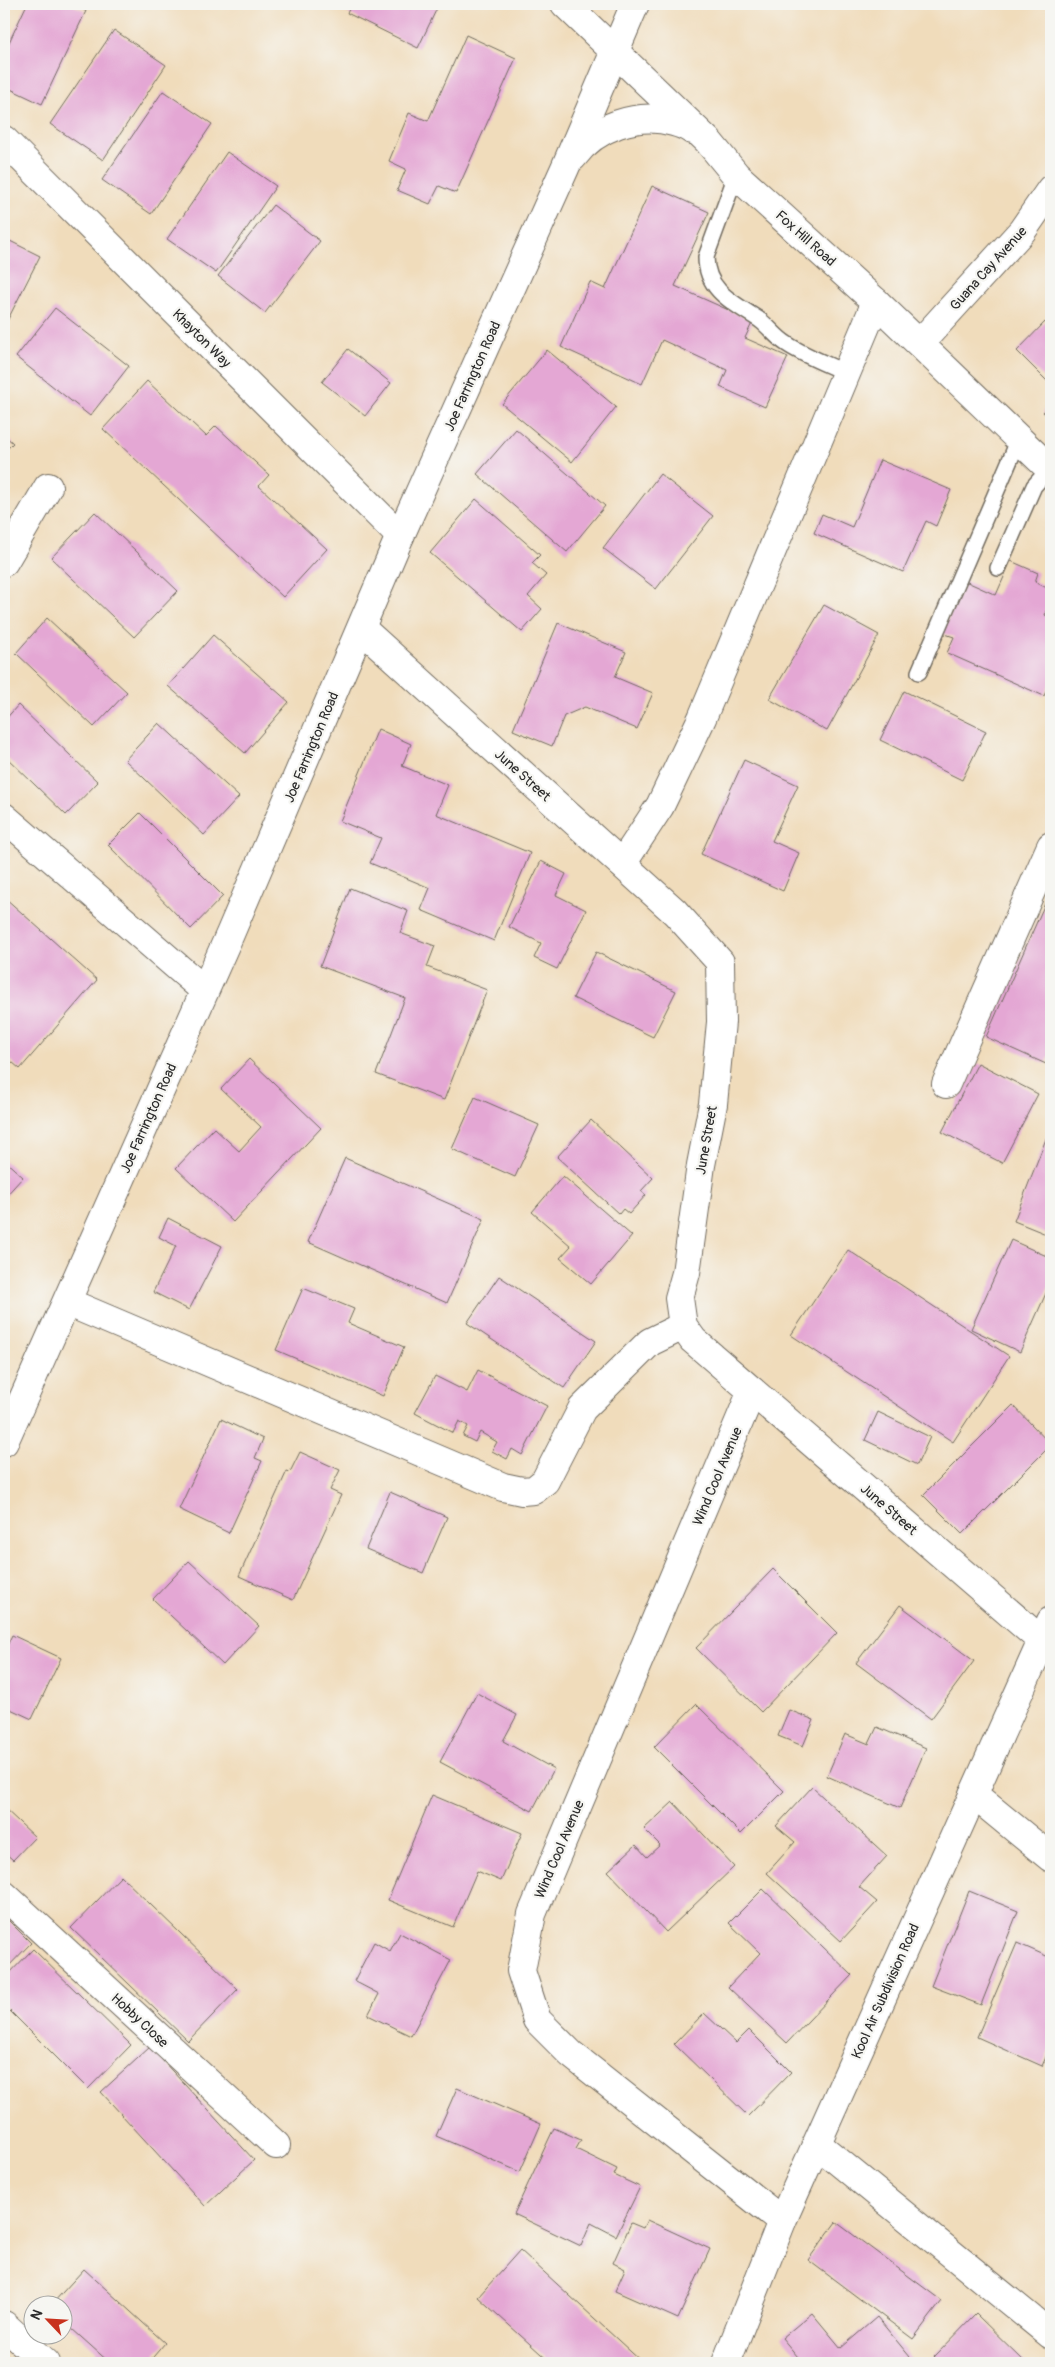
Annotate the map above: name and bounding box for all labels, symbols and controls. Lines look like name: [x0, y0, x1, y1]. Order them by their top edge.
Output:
street label: Fox Hill Road: [772, 207, 839, 270]
street label: Guana Cay Avenue: [946, 223, 1031, 314]
street label: Khayton Way: [169, 306, 235, 371]
street label: Joe Farrington Road: [441, 318, 504, 434]
street label: Joe Farrington Road: [280, 689, 342, 805]
street label: June Street: [491, 746, 554, 805]
street label: Joe Farrington Road: [117, 1060, 180, 1176]
street label: June Street: [692, 1104, 721, 1176]
street label: Wind Cool Avenue: [689, 1424, 746, 1528]
street label: June Street: [857, 1480, 921, 1539]
street label: Wind Cool Avenue: [531, 1797, 588, 1901]
street label: Kool Air Subdivision Road: [848, 1921, 923, 2061]
street label: Hobby Close: [108, 1990, 172, 2051]
north arrow: [22, 2294, 72, 2344]
text: N: [27, 2307, 46, 2323]

